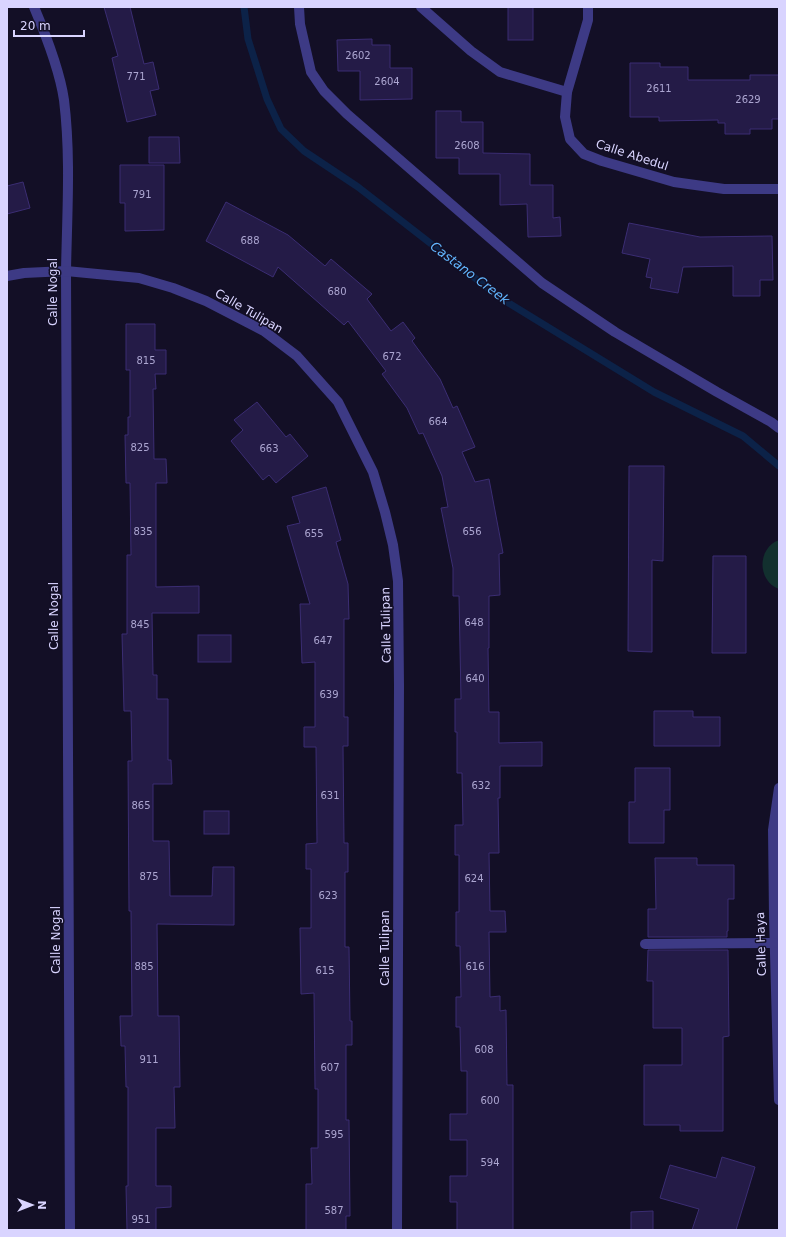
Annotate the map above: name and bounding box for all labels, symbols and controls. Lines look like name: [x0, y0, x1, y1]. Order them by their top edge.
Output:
scale bar: [14, 12, 84, 38]
text: 20 m: [20, 19, 51, 33]
house number: 2602: [345, 50, 371, 61]
house number: 771: [126, 71, 146, 82]
house number: 2604: [374, 76, 400, 87]
house number: 2611: [646, 83, 672, 94]
house number: 2629: [735, 94, 761, 105]
street label: Calle Abedul: [594, 137, 670, 173]
house number: 2608: [454, 140, 480, 151]
house number: 791: [132, 189, 152, 200]
house number: 688: [240, 235, 260, 246]
water label: Castano Creek: [427, 238, 513, 308]
street label: Calle Nogal: [46, 258, 60, 326]
street label: Calle Tulipan: [213, 286, 285, 336]
house number: 680: [327, 286, 347, 297]
house number: 672: [382, 351, 402, 362]
house number: 815: [136, 355, 156, 366]
house number: 664: [428, 416, 448, 427]
house number: 825: [130, 442, 150, 453]
house number: 663: [259, 443, 279, 454]
house number: 835: [133, 526, 153, 537]
house number: 656: [462, 526, 482, 537]
house number: 655: [304, 528, 324, 539]
street label: Calle Nogal: [47, 582, 61, 650]
street label: Calle Tulipan: [378, 587, 394, 663]
house number: 648: [464, 617, 484, 628]
house number: 845: [130, 619, 150, 630]
house number: 647: [313, 635, 333, 646]
house number: 640: [465, 673, 485, 684]
house number: 639: [319, 689, 339, 700]
house number: 632: [471, 780, 491, 791]
house number: 631: [320, 790, 340, 801]
house number: 865: [131, 800, 151, 811]
house number: 875: [139, 871, 159, 882]
house number: 624: [464, 873, 484, 884]
house number: 623: [318, 890, 338, 901]
street label: Calle Nogal: [49, 906, 63, 974]
street label: Calle Tulipan: [378, 910, 392, 986]
street label: Calle Haya: [753, 912, 769, 976]
house number: 885: [134, 961, 154, 972]
house number: 616: [465, 961, 485, 972]
house number: 615: [315, 965, 335, 976]
house number: 608: [474, 1044, 494, 1055]
house number: 911: [139, 1054, 159, 1065]
house number: 607: [320, 1062, 340, 1073]
house number: 600: [480, 1095, 500, 1106]
house number: 595: [324, 1129, 344, 1140]
house number: 594: [480, 1157, 500, 1168]
north arrow: [12, 1185, 52, 1225]
text: N: [35, 1200, 48, 1210]
house number: 587: [324, 1205, 344, 1216]
house number: 951: [131, 1214, 151, 1225]

